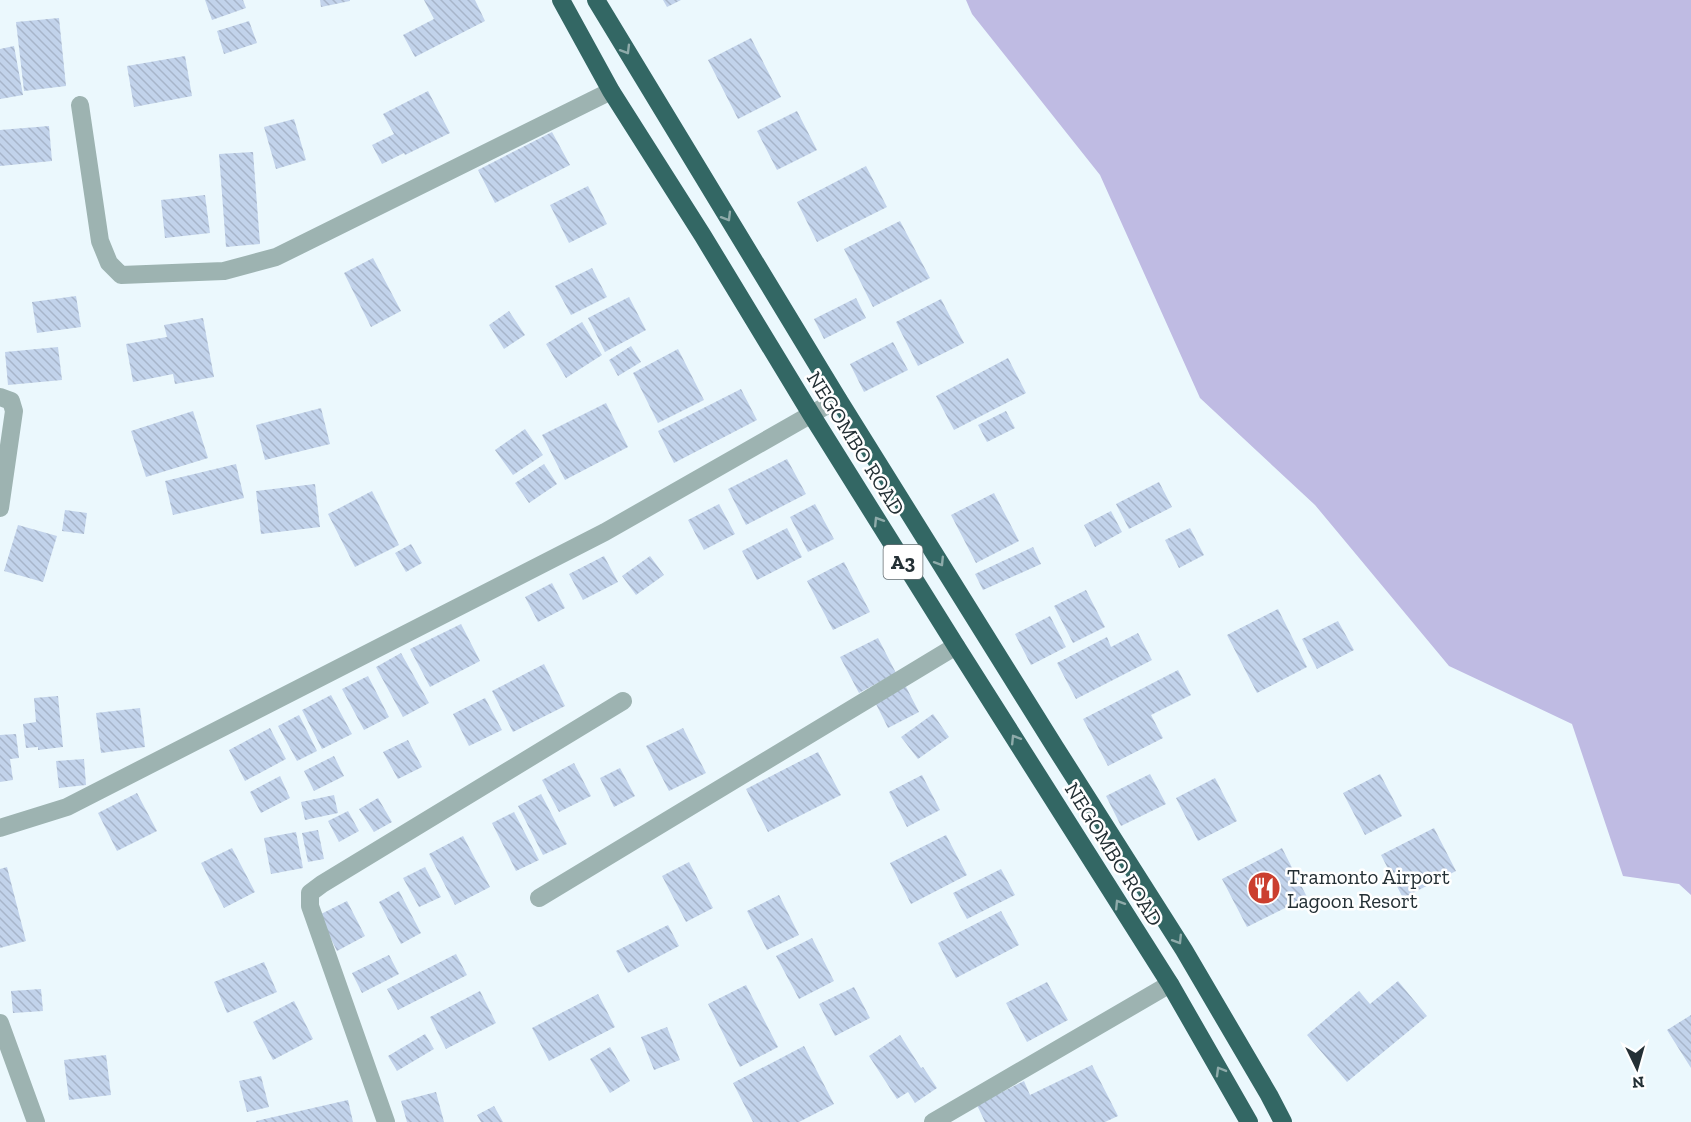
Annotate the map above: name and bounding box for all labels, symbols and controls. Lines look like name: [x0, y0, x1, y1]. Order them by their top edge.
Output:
one-way arrow: [619, 44, 631, 54]
one-way arrow: [720, 211, 732, 221]
street label: NEGOMBO ROAD: [802, 367, 910, 519]
one-way arrow: [873, 517, 885, 527]
road number: A3: [884, 545, 922, 579]
one-way arrow: [932, 556, 944, 566]
one-way arrow: [1011, 735, 1022, 746]
street label: NEGOMBO ROAD: [1060, 778, 1168, 930]
place label: Tramonto Airport Lagoon Resort: [1287, 864, 1450, 913]
restaurant icon: Tramonto Airport Lagoon Resort: [1246, 870, 1282, 906]
one-way arrow: [1115, 900, 1126, 911]
one-way arrow: [1170, 934, 1182, 944]
north arrow: [1607, 1038, 1667, 1098]
one-way arrow: [1216, 1067, 1227, 1077]
text: N: [1631, 1072, 1645, 1092]

